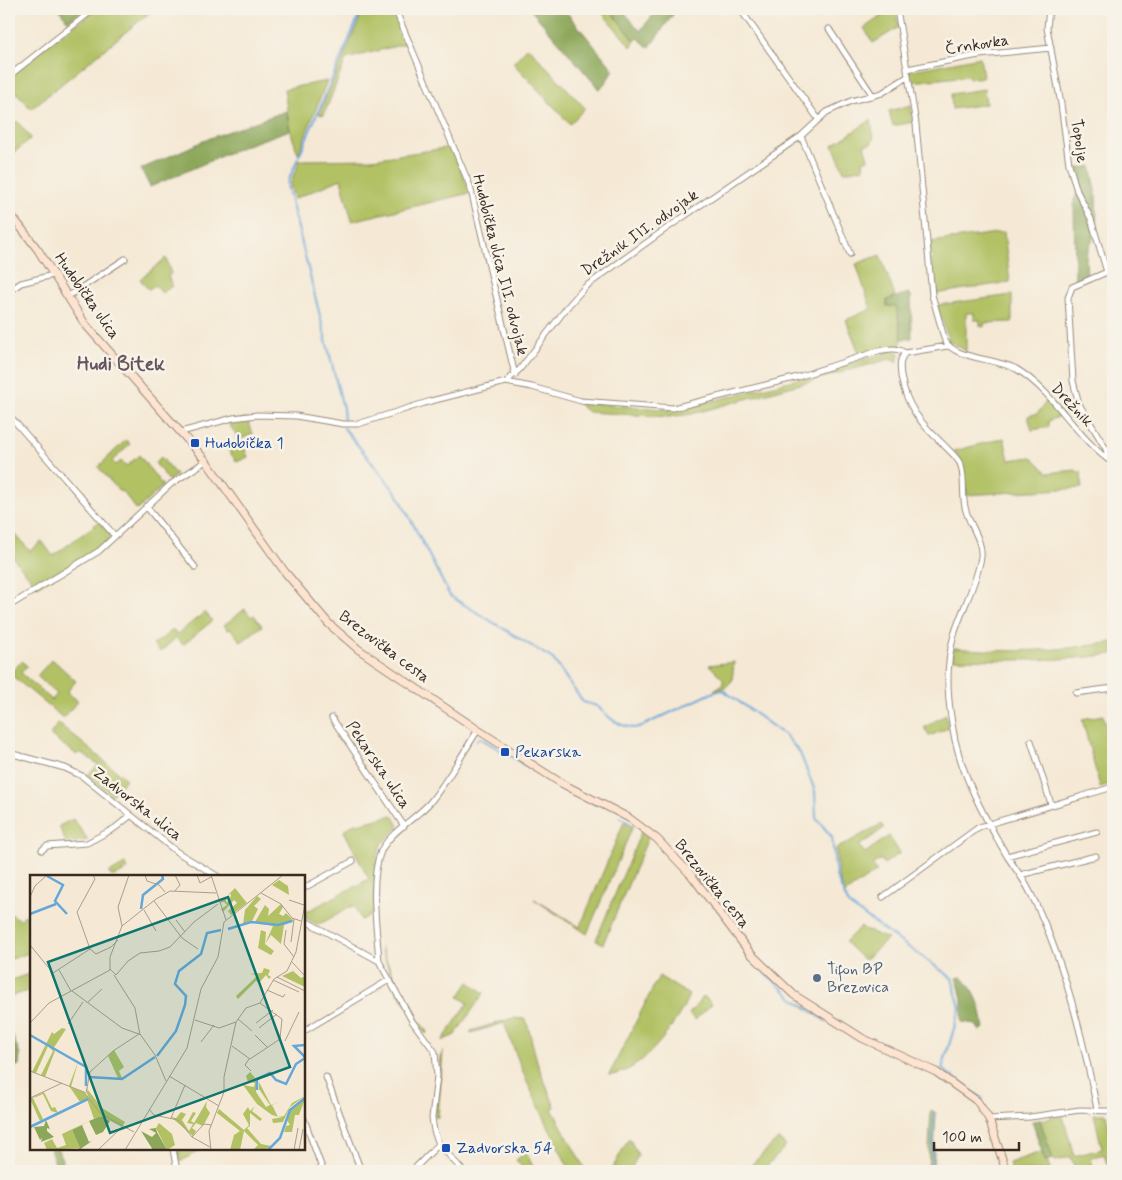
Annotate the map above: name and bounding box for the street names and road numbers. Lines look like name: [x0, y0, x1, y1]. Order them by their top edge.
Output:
street label: Črnkovka: [944, 30, 1010, 60]
street label: Topolje: [1066, 118, 1093, 165]
street label: Hudobička ulica III. odvojak: [467, 172, 533, 358]
street label: Drežnik III. odvojak: [577, 185, 703, 281]
street label: Hudobička ulica: [49, 249, 125, 343]
street label: Drežnik: [1046, 378, 1098, 432]
street label: Brezovička cesta: [334, 606, 434, 688]
street label: Pekarska ulica: [341, 717, 415, 813]
street label: Zadvorska ulica: [88, 762, 186, 846]
street label: Brezovička cesta: [670, 835, 754, 933]

